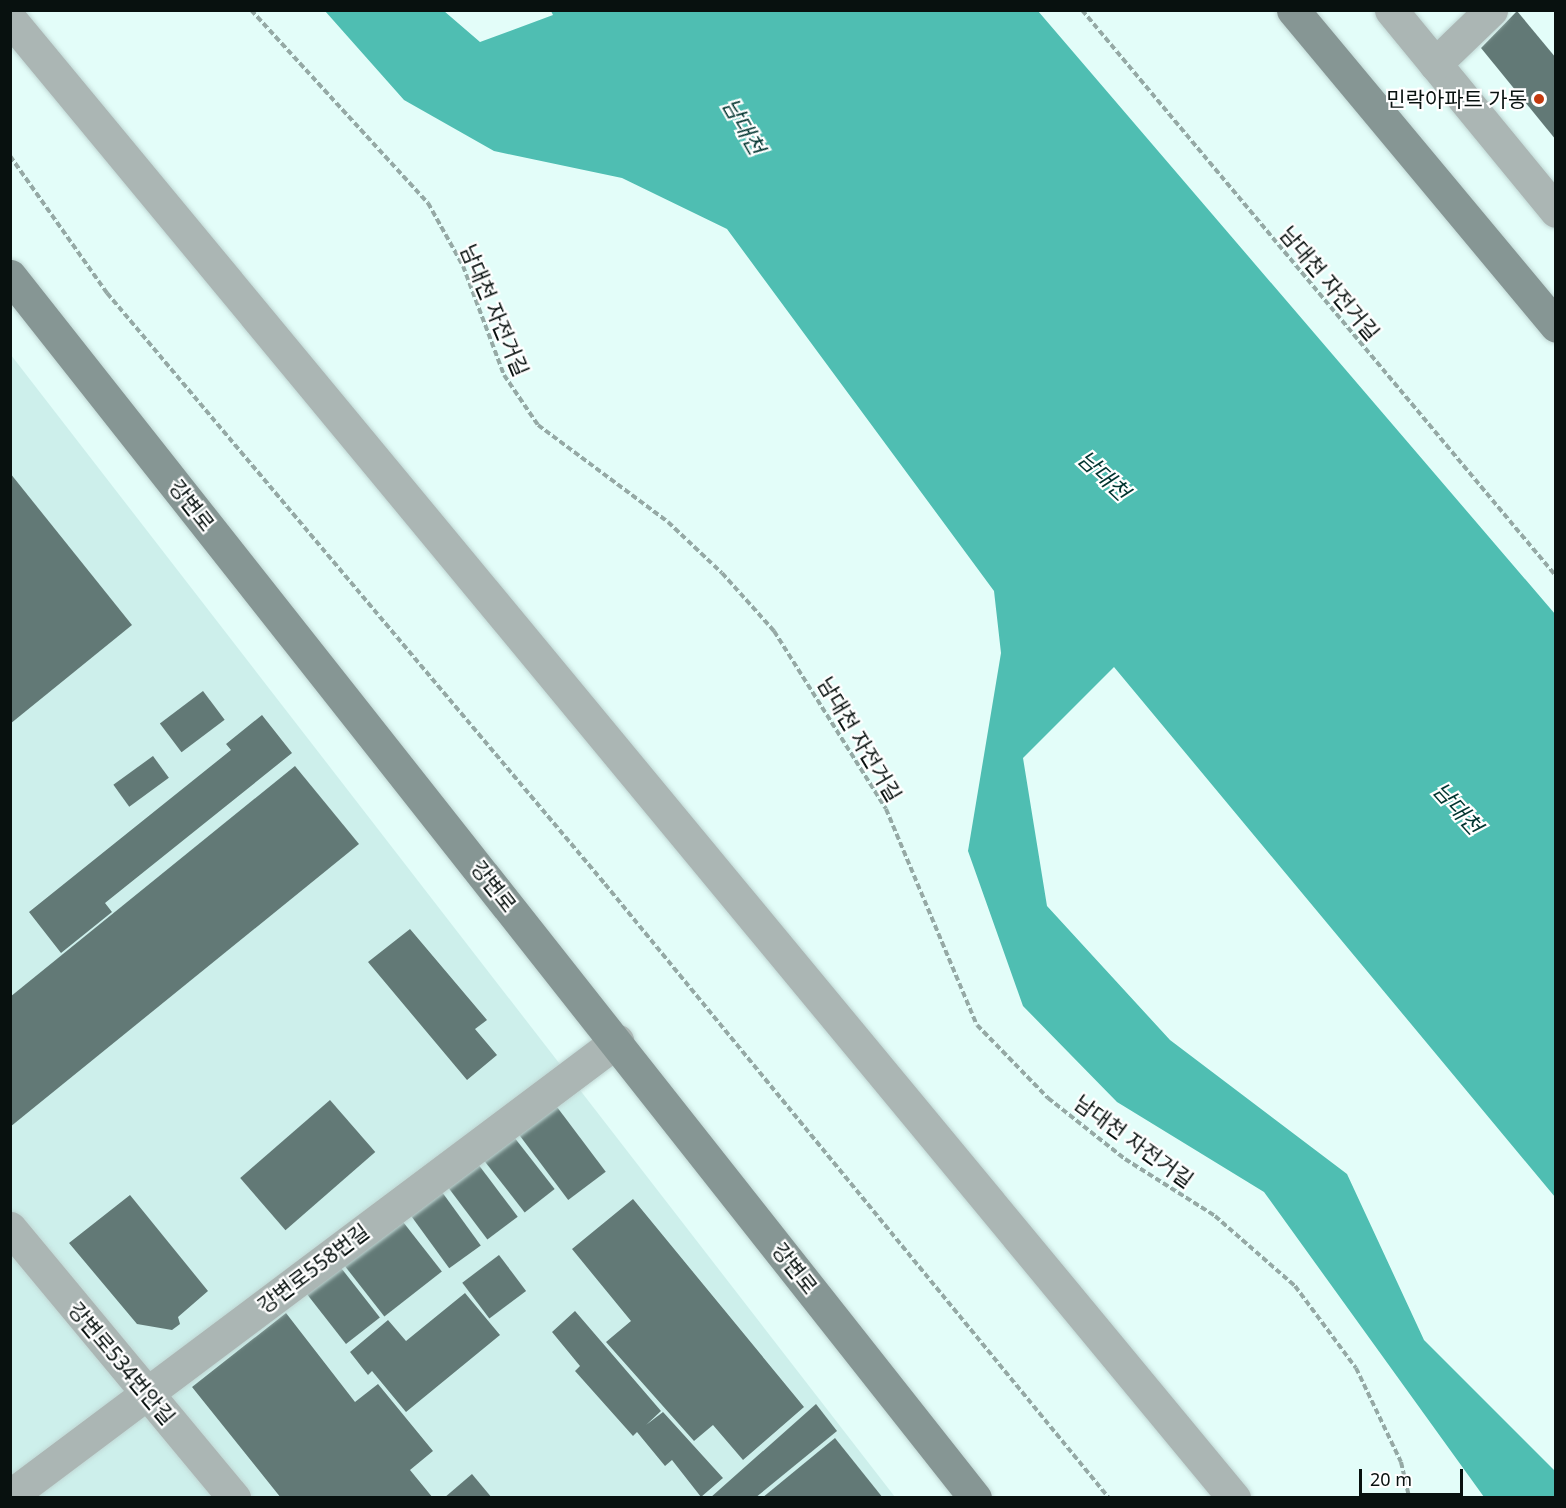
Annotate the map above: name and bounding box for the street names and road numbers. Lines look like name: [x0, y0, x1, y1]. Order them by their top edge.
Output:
street label: 남대천 자전거길: [1275, 221, 1385, 345]
street label: 남대천 자전거길: [456, 240, 534, 380]
street label: 강변로: [164, 474, 220, 536]
street label: 남대천 자전거길: [813, 672, 907, 806]
street label: 강변로: [466, 855, 522, 917]
street label: 남대천 자전거길: [1070, 1089, 1198, 1193]
street label: 강변로558번길: [252, 1218, 374, 1318]
street label: 강변로: [767, 1237, 823, 1299]
street label: 강변로534번안길: [64, 1297, 180, 1429]

